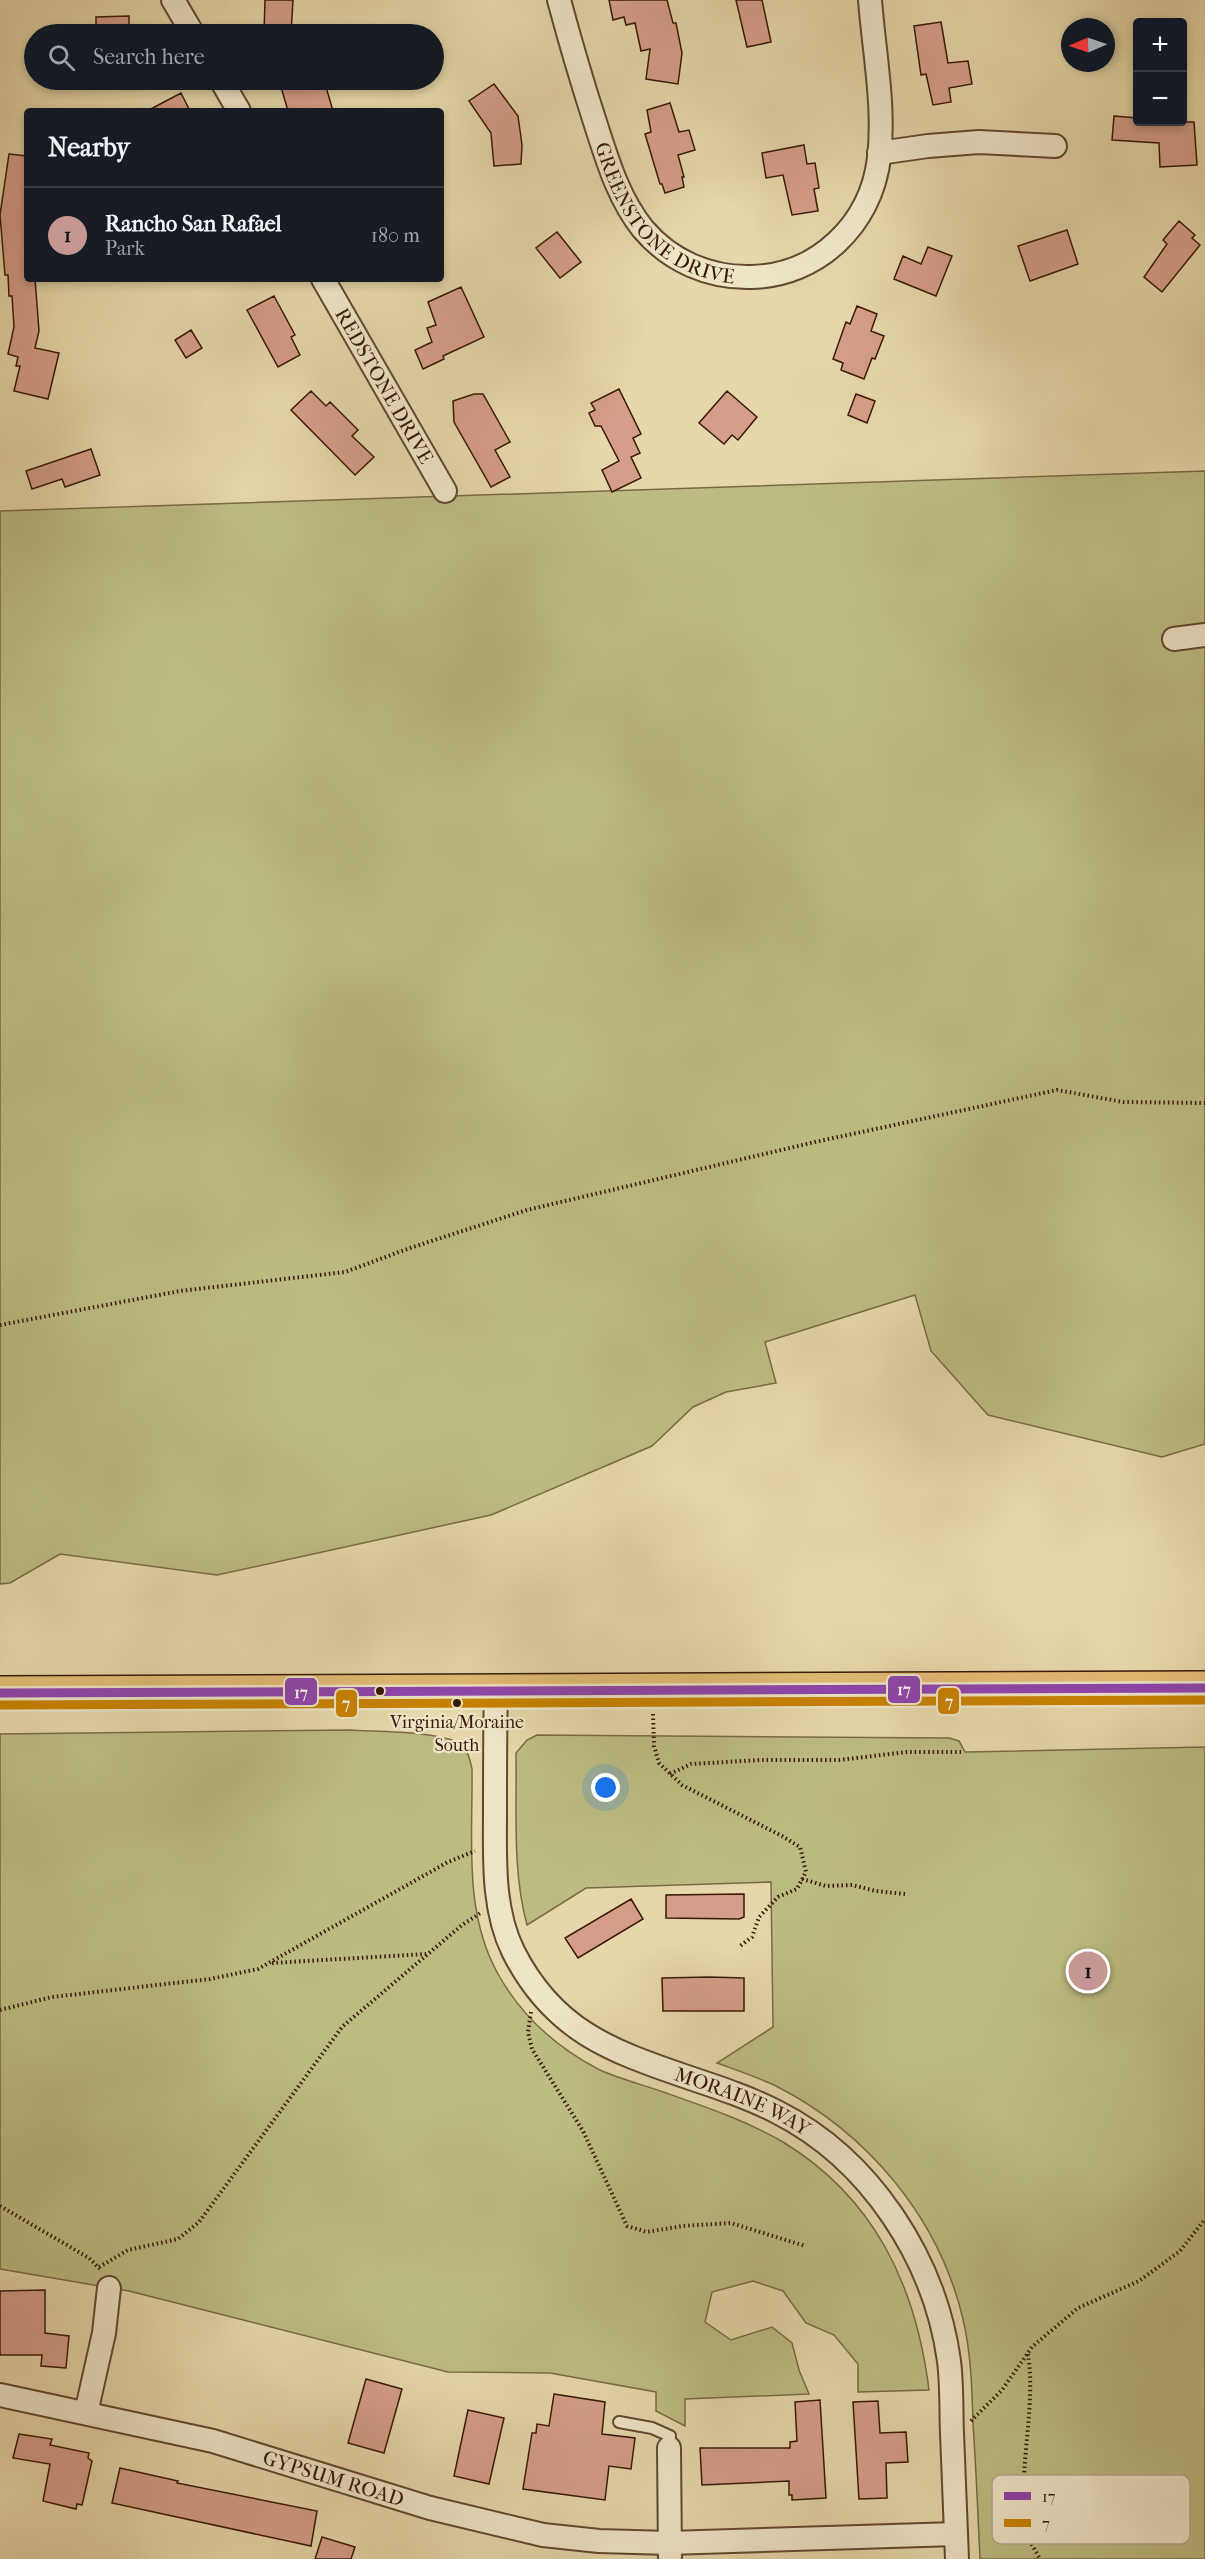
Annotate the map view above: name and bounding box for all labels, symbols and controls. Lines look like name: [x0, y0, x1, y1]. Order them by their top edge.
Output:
north arrow: [1061, 18, 1115, 72]
map controls: [1133, 18, 1187, 126]
button: +: [1133, 18, 1187, 72]
search box: [24, 24, 444, 90]
icon: search: [45, 41, 78, 74]
text: Search here: [93, 44, 205, 70]
button: −: [1133, 72, 1187, 126]
text: Nearby: [48, 132, 130, 163]
street label: GREENSTONE DRIVE: [591, 139, 736, 288]
text: Rancho San Rafael: [105, 211, 282, 237]
text: 1: [64, 224, 71, 247]
text: 180 m: [371, 224, 420, 247]
text: Park: [105, 237, 145, 260]
street label: REDSTONE DRIVE: [331, 304, 438, 468]
line badge: 17: [887, 1675, 921, 1704]
line badge: 17: [284, 1677, 318, 1706]
text: 17: [897, 1680, 911, 1699]
text: 17: [294, 1683, 308, 1702]
unlabelled marker: [374, 1685, 386, 1697]
line badge: 7: [937, 1687, 960, 1715]
line badge: 7: [335, 1689, 358, 1718]
text: 7: [944, 1692, 953, 1711]
text: 7: [341, 1694, 350, 1713]
marker: Virginia/Moraine South: [451, 1697, 463, 1709]
place label: Virginia/Moraine South: [389, 1712, 524, 1756]
your location: [591, 1773, 620, 1802]
pin: 1: [1068, 1948, 1108, 1994]
street label: MORAINE WAY: [672, 2062, 816, 2141]
street label: GYPSUM ROAD: [260, 2446, 407, 2511]
legend: [992, 2475, 1190, 2544]
text: 17: [1042, 2487, 1056, 2506]
text: 7: [1042, 2514, 1050, 2533]

